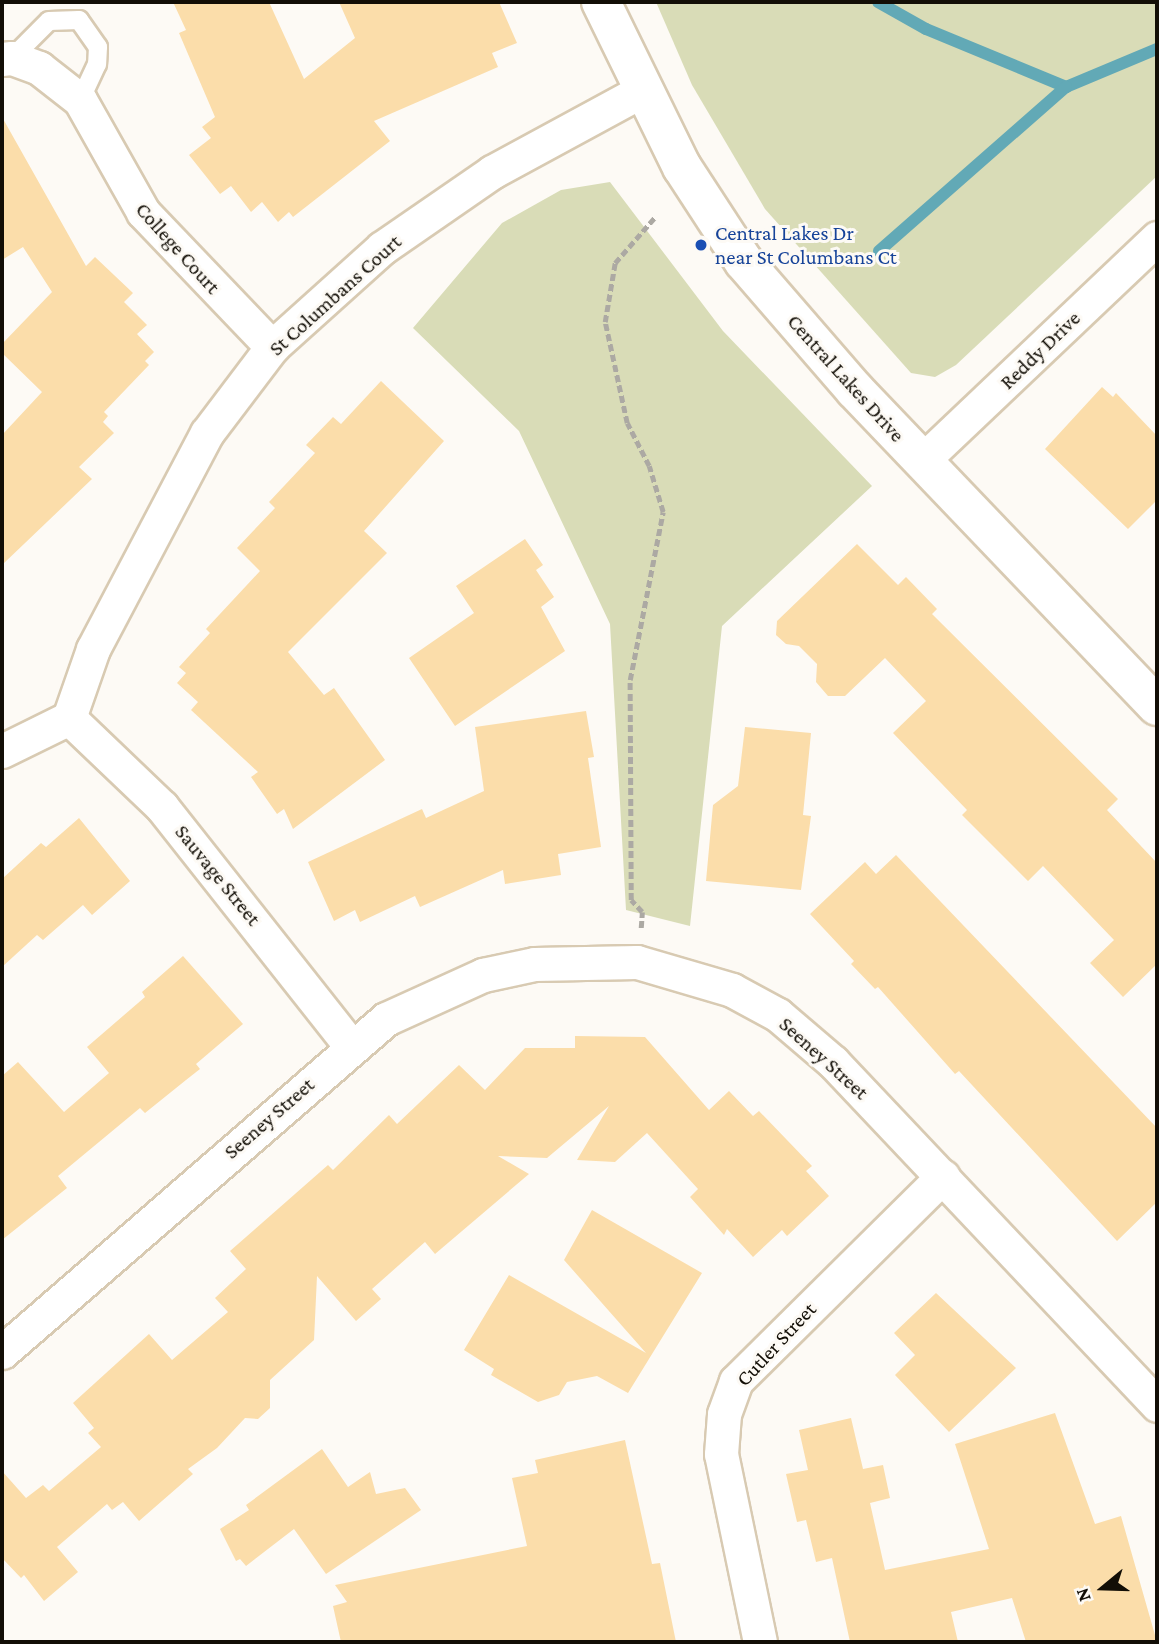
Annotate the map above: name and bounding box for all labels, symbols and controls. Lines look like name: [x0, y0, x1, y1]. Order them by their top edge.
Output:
street label: College Court: [130, 197, 226, 299]
place label: Central Lakes Dr near St Columbans Ct: [715, 220, 897, 270]
street label: St Columbans Court: [264, 229, 406, 361]
marker: Central Lakes Dr near St Columbans Ct: [693, 237, 709, 253]
street label: Reddy Drive: [995, 306, 1085, 394]
street label: Central Lakes Drive: [782, 309, 910, 447]
street label: Sauvage Street: [170, 820, 266, 930]
street label: Seeney Street: [774, 1011, 874, 1105]
street label: Seeney Street: [219, 1072, 319, 1164]
street label: Cutler Street: [731, 1297, 821, 1391]
north arrow: [1068, 1553, 1138, 1623]
text: N: [1071, 1585, 1095, 1605]

